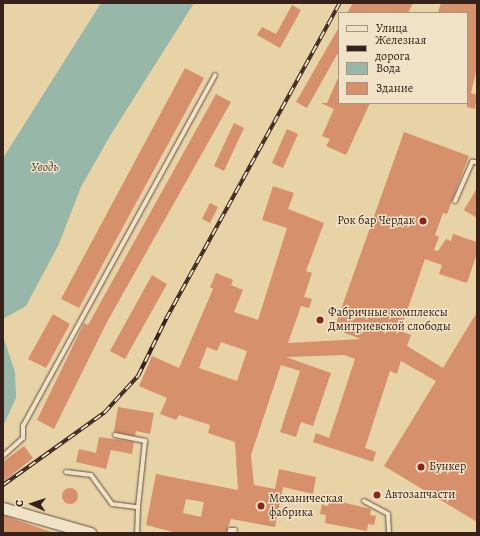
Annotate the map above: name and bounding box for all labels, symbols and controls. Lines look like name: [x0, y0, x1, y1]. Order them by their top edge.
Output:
legend: [338, 12, 468, 104]
text: Улица: [376, 20, 407, 36]
text: Железная дорога: [375, 32, 426, 64]
text: Вода: [376, 60, 401, 76]
text: Здание: [376, 80, 413, 96]
water label: Уводь: [31, 159, 59, 175]
place label: Рок бар Чердак: [337, 214, 415, 228]
marker: Рок бар Чердак: [418, 216, 428, 226]
place label: Фабричные комплексы Дмитриевской слободы: [328, 306, 451, 334]
marker: Фабричные комплексы Дмитриевской слободы: [315, 315, 325, 325]
place label: Бункер: [429, 460, 466, 474]
marker: Бункер: [416, 462, 426, 472]
north arrow: [12, 484, 52, 524]
place label: Автозапчасти: [385, 488, 455, 502]
marker: Автозапчасти: [372, 490, 382, 500]
place label: Механическая фабрика: [269, 492, 343, 520]
text: С: [12, 500, 27, 507]
marker: Механическая фабрика: [256, 501, 266, 511]

